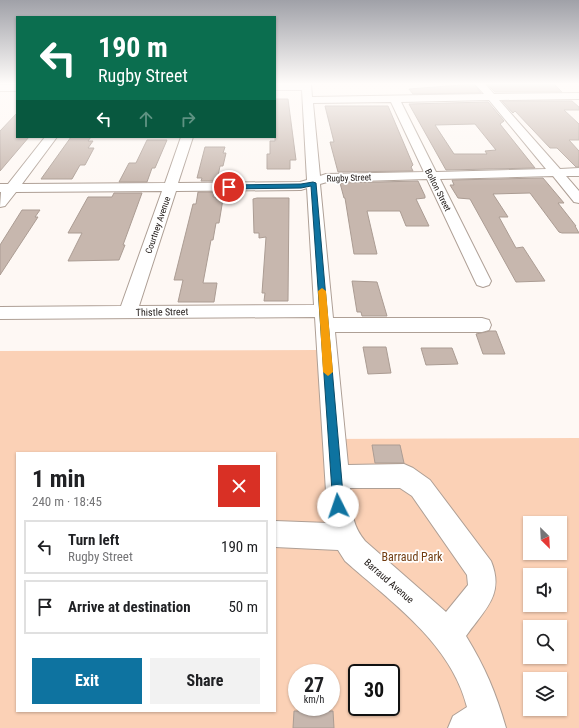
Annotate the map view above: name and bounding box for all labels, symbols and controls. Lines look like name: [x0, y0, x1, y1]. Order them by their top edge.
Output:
text: 190 m: [98, 31, 168, 64]
icon: left: [32, 32, 84, 84]
text: Rugby Street: [98, 65, 188, 86]
icon: left: [93, 108, 115, 130]
icon: ahead: [135, 108, 157, 130]
icon: right: [177, 108, 199, 130]
street label: Bolton Street: [423, 167, 453, 213]
pin: [212, 170, 246, 204]
street label: Rugby Street: [326, 172, 372, 184]
icon: arrive: [218, 176, 240, 198]
street label: Courtney Avenue: [144, 195, 172, 255]
street label: Thistle Street: [136, 306, 188, 318]
text: 1 min: [32, 465, 85, 493]
button: close: [218, 465, 260, 507]
position arrow: [317, 485, 359, 527]
text: 240 m · 18:45: [32, 494, 102, 509]
north arrow: [523, 516, 567, 560]
map controls: [523, 516, 567, 716]
text: Turn left: [68, 531, 119, 549]
icon: left: [34, 536, 56, 558]
text: 190 m: [221, 538, 258, 556]
text: Rugby Street: [68, 549, 133, 564]
park label: Barraud Park: [381, 550, 443, 564]
street label: Barraud Avenue: [362, 557, 416, 606]
button: sound: [523, 568, 567, 612]
icon: arrive: [34, 596, 56, 618]
text: Arrive at destination: [68, 598, 191, 616]
text: 50 m: [228, 598, 258, 616]
button: search: [523, 620, 567, 664]
button: Exit: [32, 658, 142, 704]
button: Share: [150, 658, 260, 704]
speed limit sign: 30: [348, 664, 400, 716]
button: layers: [523, 672, 567, 716]
text: 27: [304, 673, 324, 697]
text: km/h: [304, 694, 324, 705]

